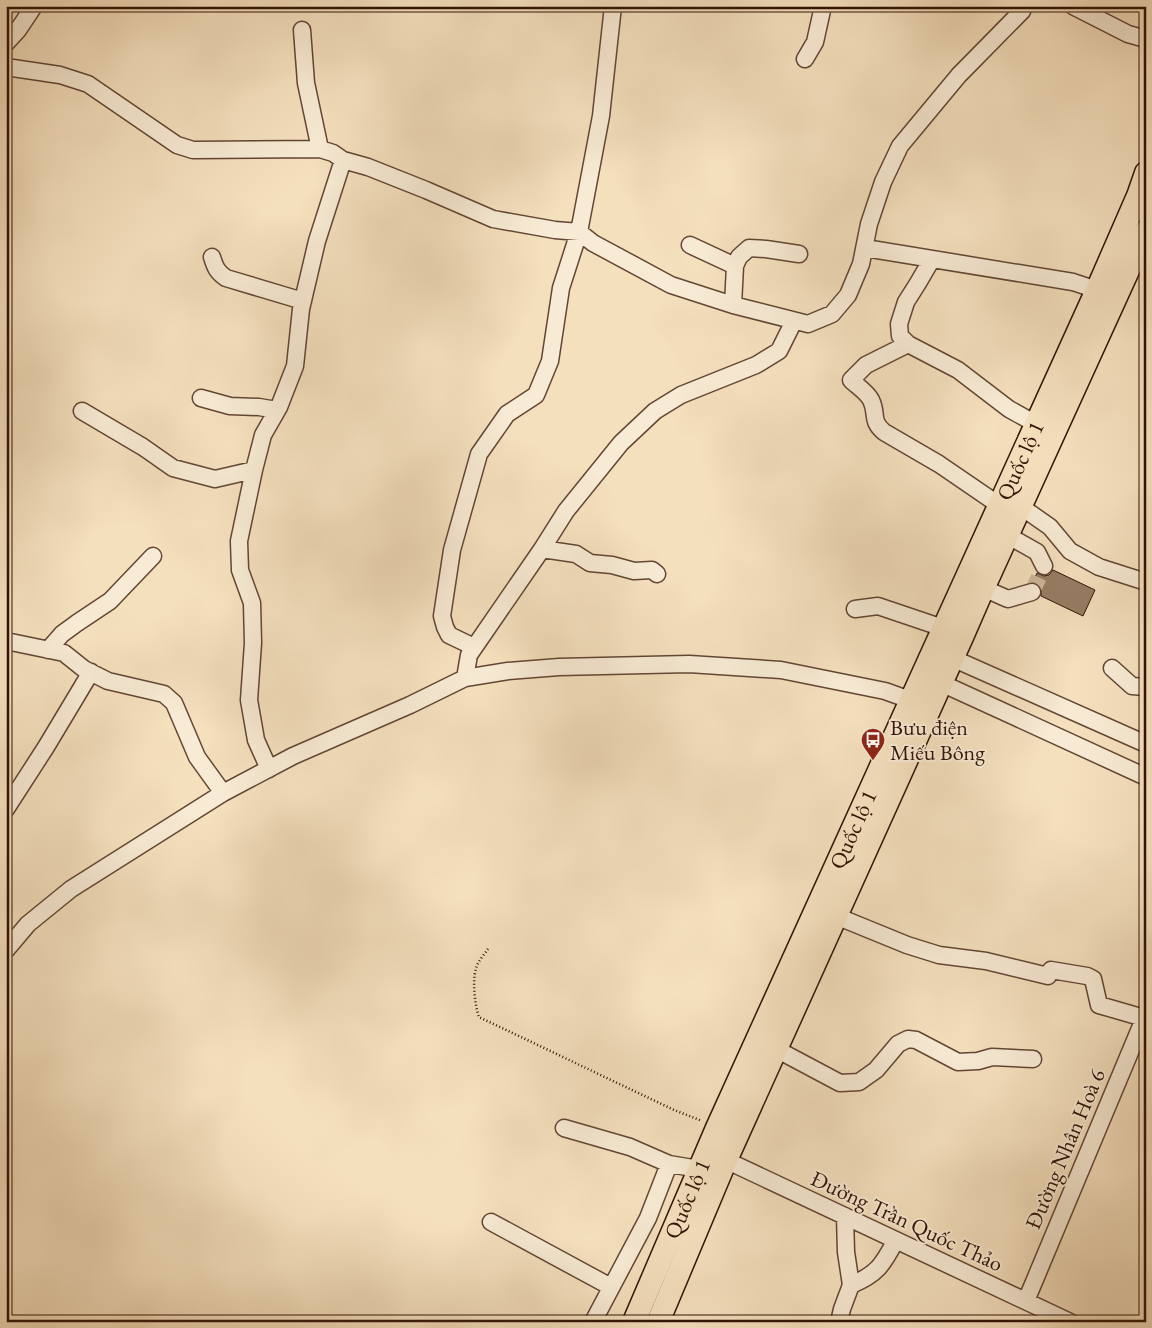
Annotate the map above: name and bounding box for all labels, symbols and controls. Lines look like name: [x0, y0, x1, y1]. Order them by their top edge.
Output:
street label: Quốc lộ 1: [989, 416, 1050, 505]
place label: Bưu điện Miếu Bông: [890, 713, 985, 767]
bus stop icon: Bưu điện Miếu Bông: [860, 727, 886, 761]
street label: Quốc lộ 1: [822, 785, 883, 873]
street label: Đường Nhân Hoà 6: [1018, 1064, 1112, 1233]
street label: Quốc lộ 1: [657, 1155, 717, 1243]
street label: Đường Trần Quốc Thảo: [806, 1164, 1008, 1278]

